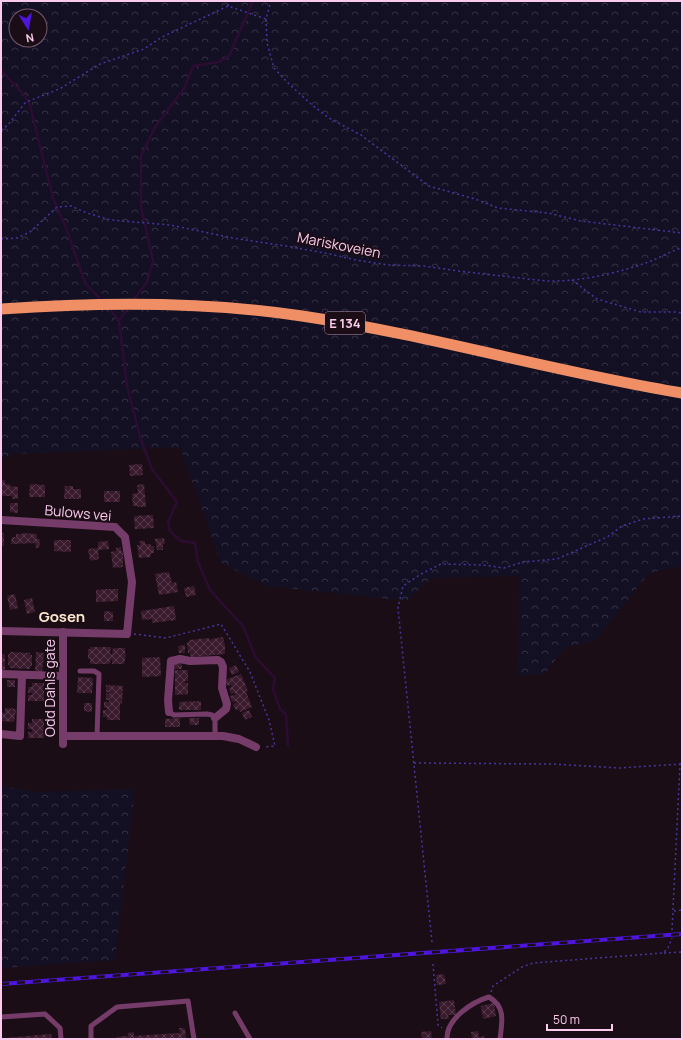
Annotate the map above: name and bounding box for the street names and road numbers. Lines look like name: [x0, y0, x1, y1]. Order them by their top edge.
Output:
street label: Mariskoveien: [296, 227, 382, 262]
road number: E 134: [325, 312, 365, 334]
street label: Bulows vei: [44, 500, 112, 525]
street label: Odd Dahls gate: [40, 639, 59, 737]

